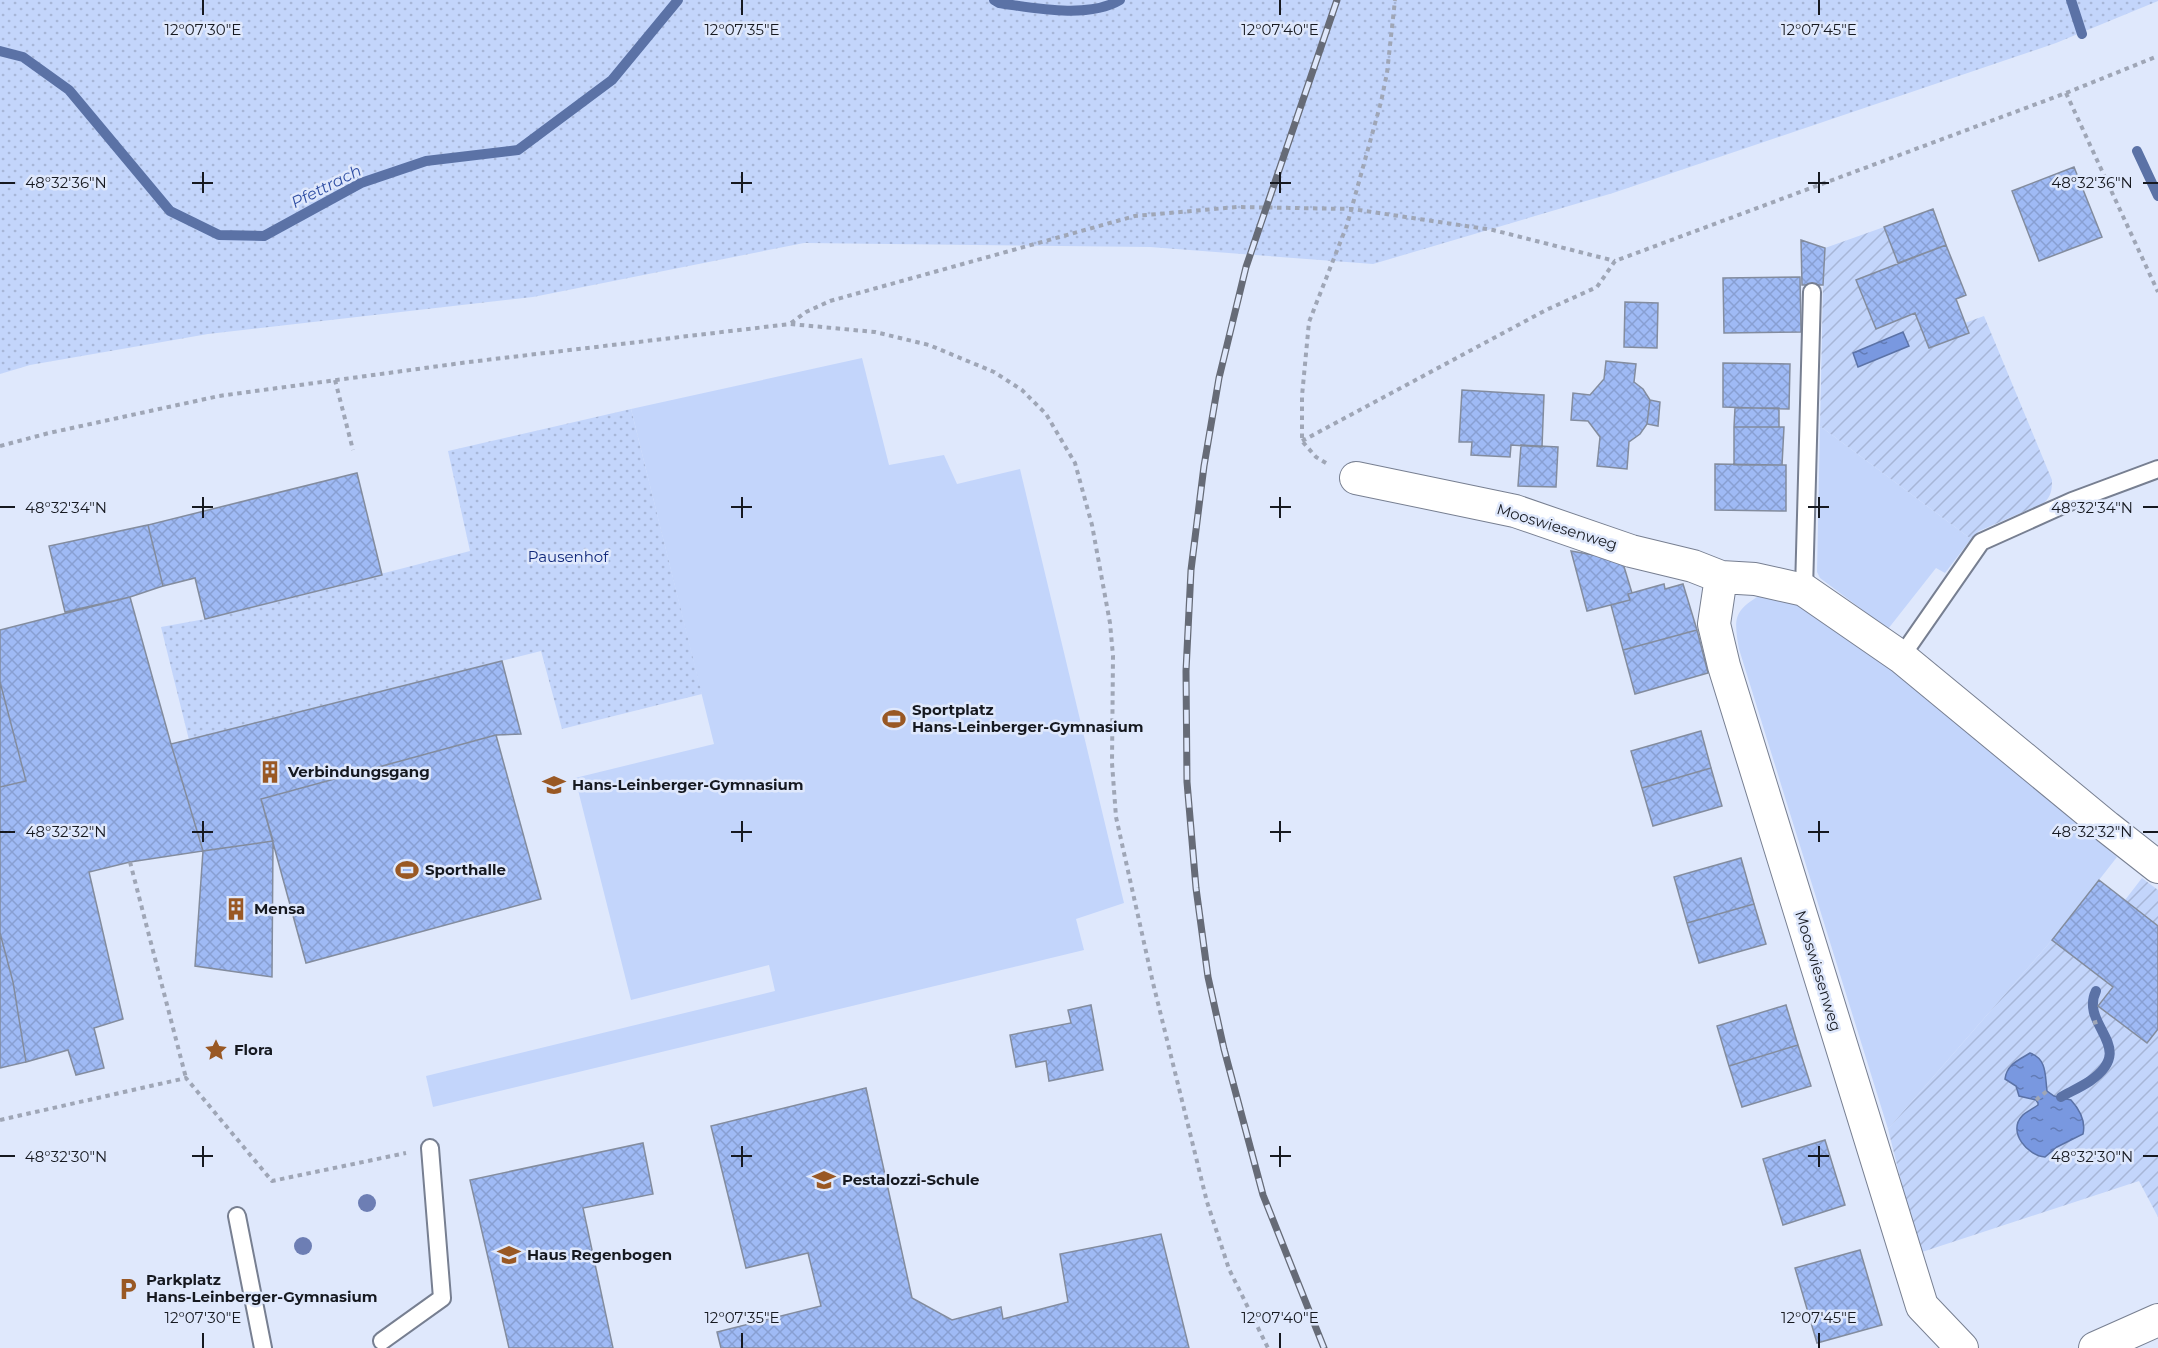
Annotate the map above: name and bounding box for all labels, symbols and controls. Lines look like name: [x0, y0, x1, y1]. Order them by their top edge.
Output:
text: 12°07'30"E: [165, 20, 241, 39]
text: 12°07'35"E: [704, 20, 780, 39]
text: 12°07'40"E: [1241, 20, 1319, 39]
text: 12°07'45"E: [1781, 20, 1857, 39]
water label: Pfettrach: [288, 161, 364, 212]
text: 48°32'36"N: [25, 173, 107, 192]
text: 48°32'36"N: [2051, 173, 2133, 192]
text: 48°32'34"N: [25, 498, 107, 517]
text: 48°32'34"N: [2051, 498, 2133, 517]
street label: Mooswiesenweg: [1494, 499, 1620, 554]
park label: Pausenhof: [528, 547, 609, 566]
place label: Sportplatz Hans-Leinberger-Gymnasium: [912, 700, 1144, 736]
sports icon: Sportplatz Hans-Leinberger-Gymnasium: [881, 706, 907, 732]
building icon: Verbindungsgang: [257, 759, 283, 785]
place label: Verbindungsgang: [287, 762, 430, 781]
school or university icon: Hans-Leinberger-Gymnasium: [541, 772, 567, 798]
place label: Hans-Leinberger-Gymnasium: [572, 775, 804, 794]
text: 48°32'32"N: [25, 822, 107, 841]
text: 48°32'32"N: [2051, 822, 2133, 841]
sports icon: Sporthalle: [394, 857, 420, 883]
place label: Sporthalle: [425, 860, 506, 879]
building icon: Mensa: [223, 896, 249, 922]
place label: Mensa: [254, 899, 305, 918]
street label: Mooswiesenweg: [1791, 908, 1846, 1034]
place icon: Flora: [203, 1037, 229, 1063]
place label: Flora: [234, 1040, 273, 1059]
text: 48°32'30"N: [25, 1147, 107, 1166]
text: 48°32'30"N: [2051, 1147, 2133, 1166]
school or university icon: Pestalozzi-Schule: [811, 1167, 837, 1193]
place label: Pestalozzi-Schule: [842, 1170, 979, 1189]
school or university icon: Haus Regenbogen: [496, 1242, 522, 1268]
place label: Haus Regenbogen: [527, 1245, 672, 1264]
place label: Parkplatz Hans-Leinberger-Gymnasium: [146, 1270, 378, 1306]
parking icon: Parkplatz Hans-Leinberger-Gymnasium: [115, 1276, 141, 1302]
text: 12°07'30"E: [165, 1308, 241, 1327]
text: 12°07'35"E: [704, 1308, 780, 1327]
text: 12°07'40"E: [1241, 1308, 1319, 1327]
text: 12°07'45"E: [1781, 1308, 1857, 1327]

